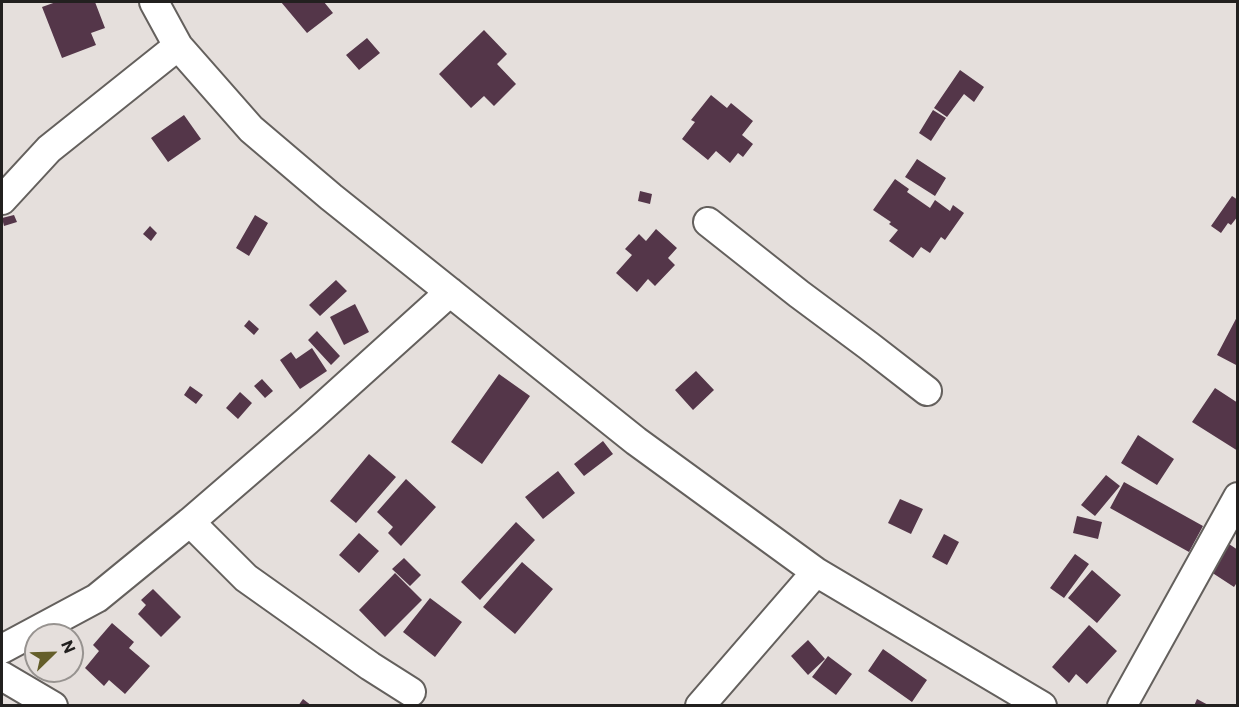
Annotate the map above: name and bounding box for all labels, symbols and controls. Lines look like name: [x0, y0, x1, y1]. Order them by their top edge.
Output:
north arrow: [24, 623, 84, 683]
text: N: [58, 637, 80, 656]

